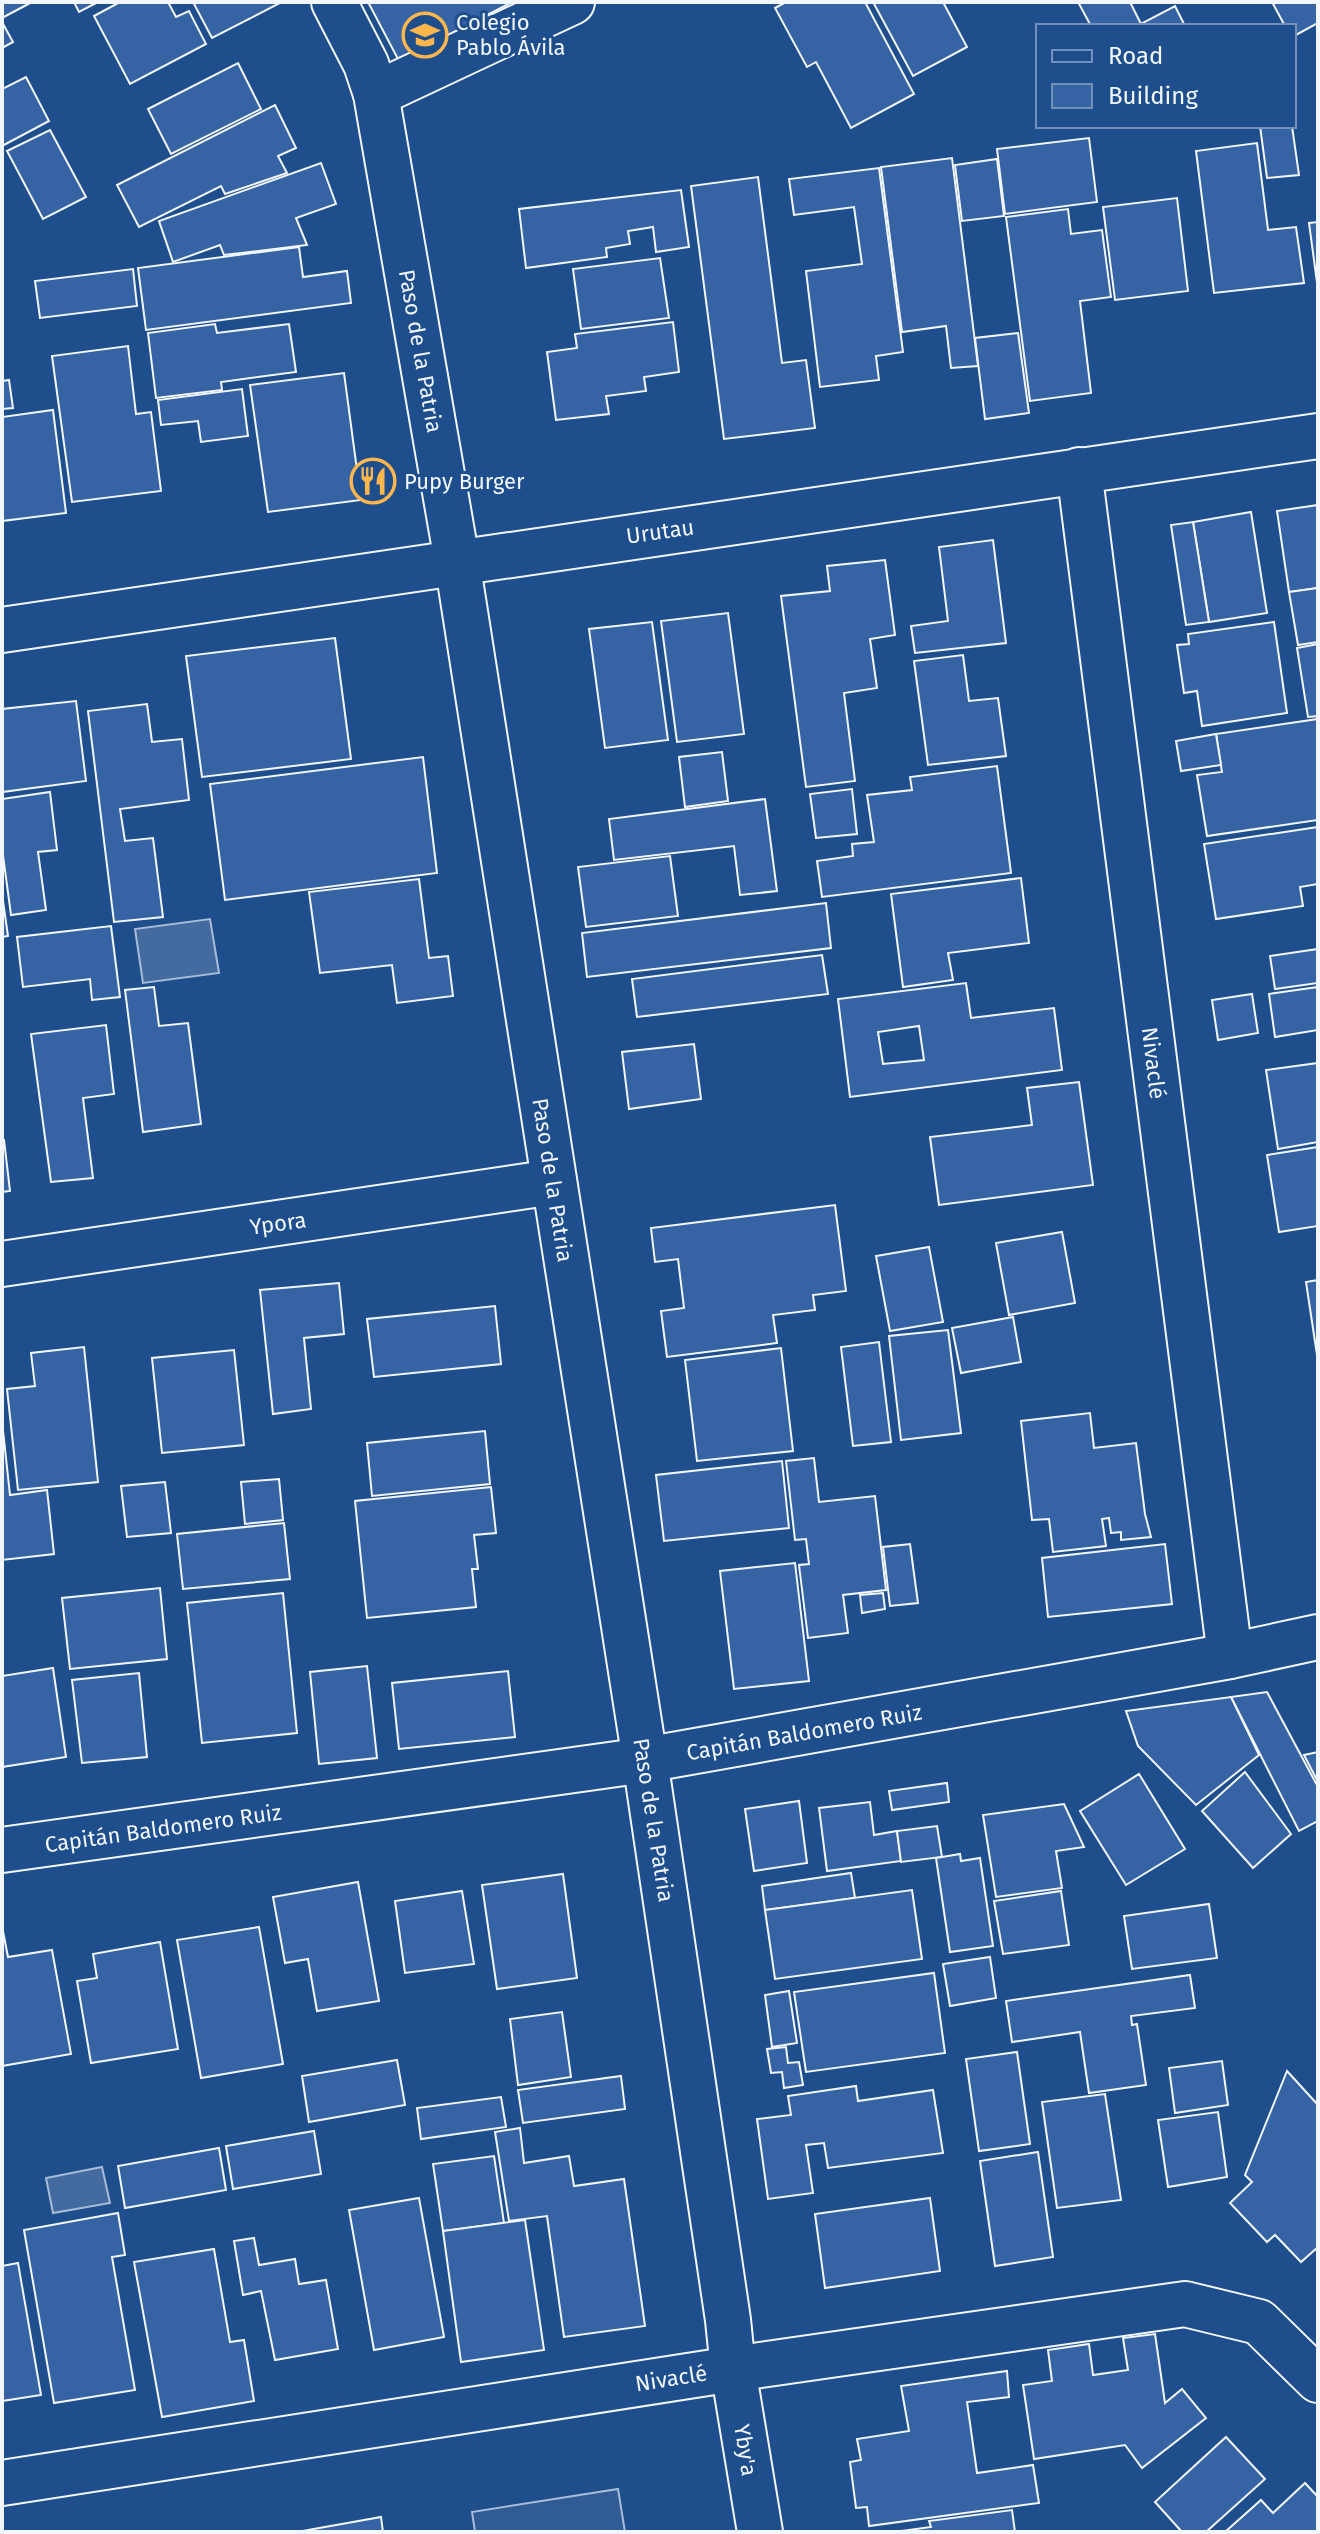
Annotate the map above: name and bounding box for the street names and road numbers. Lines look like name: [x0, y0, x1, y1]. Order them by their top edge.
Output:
street label: Paso de la Patria: [393, 267, 448, 435]
street label: Urutau: [624, 513, 696, 550]
street label: Nivaclé: [1136, 1025, 1171, 1101]
street label: Paso de la Patria: [526, 1096, 579, 1264]
street label: Ypora: [248, 1206, 308, 1241]
street label: Capitán Baldomero Ruiz: [684, 1698, 924, 1767]
street label: Paso de la Patria: [627, 1736, 680, 1904]
street label: Capitán Baldomero Ruiz: [43, 1799, 283, 1858]
street label: Nivaclé: [633, 2359, 709, 2397]
street label: Yby'a: [728, 2422, 763, 2478]

